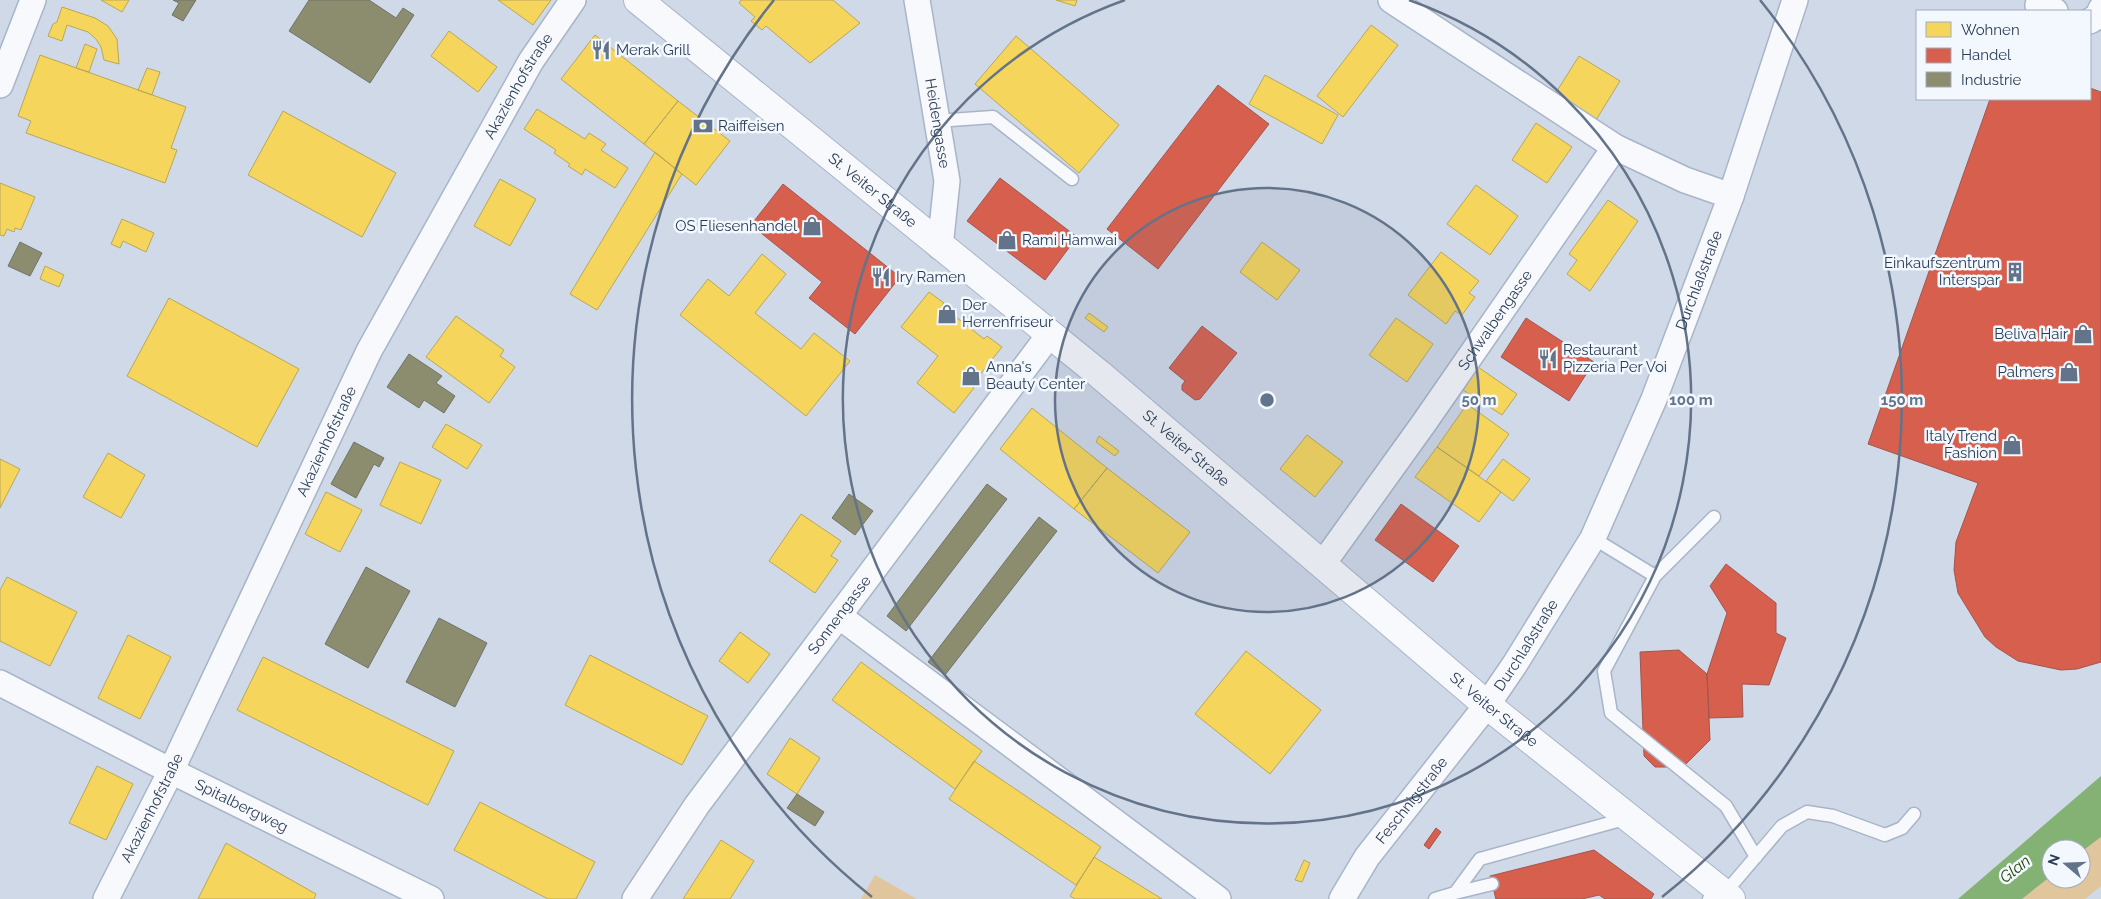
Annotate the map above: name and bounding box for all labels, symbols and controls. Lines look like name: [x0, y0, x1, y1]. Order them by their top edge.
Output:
legend: [1916, 10, 2091, 100]
text: Wohnen: [1961, 21, 2020, 39]
street label: Akazienhofstraße: [480, 30, 557, 142]
restaurant icon: Merak Grill: [590, 39, 612, 61]
place label: Merak Grill: [616, 41, 691, 59]
text: Handel: [1961, 46, 2012, 64]
text: Industrie: [1961, 71, 2022, 89]
street label: Heidengasse: [921, 77, 954, 170]
bank icon: Raiffeisen: [692, 115, 714, 137]
place label: Raiffeisen: [718, 117, 784, 135]
street label: St. Veiter Straße: [825, 149, 921, 231]
shop icon: OS Fliesenhandel: [801, 215, 823, 237]
place label: OS Fliesenhandel: [675, 217, 798, 235]
street label: Durchlaßstraße: [1672, 228, 1726, 333]
shop icon: Rami Hamwai: [996, 229, 1018, 251]
place label: Rami Hamwai: [1022, 231, 1117, 249]
place label: Einkaufszentrum Interspar: [1884, 254, 2001, 289]
building icon: Einkaufszentrum Interspar: [2004, 261, 2026, 283]
restaurant icon: Iry Ramen: [870, 266, 892, 288]
street label: Schwalbengasse: [1454, 266, 1536, 374]
place label: Iry Ramen: [896, 268, 966, 286]
place label: Der Herrenfriseur: [962, 296, 1054, 331]
shop icon: Der Herrenfriseur: [936, 303, 958, 325]
shop icon: Beliva Hair: [2072, 323, 2094, 345]
place label: Beliva Hair: [1994, 325, 2069, 343]
place label: Restaurant Pizzeria Per Voi: [1563, 341, 1667, 376]
restaurant icon: Restaurant Pizzeria Per Voi: [1537, 348, 1559, 370]
place label: Anna's Beauty Center: [986, 358, 1086, 393]
shop icon: Palmers: [2058, 361, 2080, 383]
place label: Palmers: [1997, 363, 2054, 381]
shop icon: Anna's Beauty Center: [960, 365, 982, 387]
street label: Akazienhofstraße: [293, 383, 360, 499]
centre of rings: [1258, 391, 1276, 409]
text: 50 m: [1461, 391, 1497, 409]
text: 100 m: [1669, 391, 1713, 409]
text: 150 m: [1881, 391, 1923, 409]
street label: St. Veiter Straße: [1139, 406, 1233, 490]
place label: Italy Trend Fashion: [1926, 427, 1997, 462]
shop icon: Italy Trend Fashion: [2001, 434, 2023, 456]
street label: Sonnengasse: [804, 572, 875, 658]
street label: Durchlaßstraße: [1490, 596, 1562, 694]
street label: St. Veiter Straße: [1446, 668, 1542, 751]
street label: Akazienhofstraße: [117, 750, 187, 866]
street label: Feschnigstraße: [1372, 753, 1452, 847]
street label: Spitalbergweg: [192, 775, 291, 836]
north arrow: [2041, 839, 2091, 889]
water label: Glan: [1996, 851, 2034, 887]
text: N: [2044, 852, 2063, 867]

